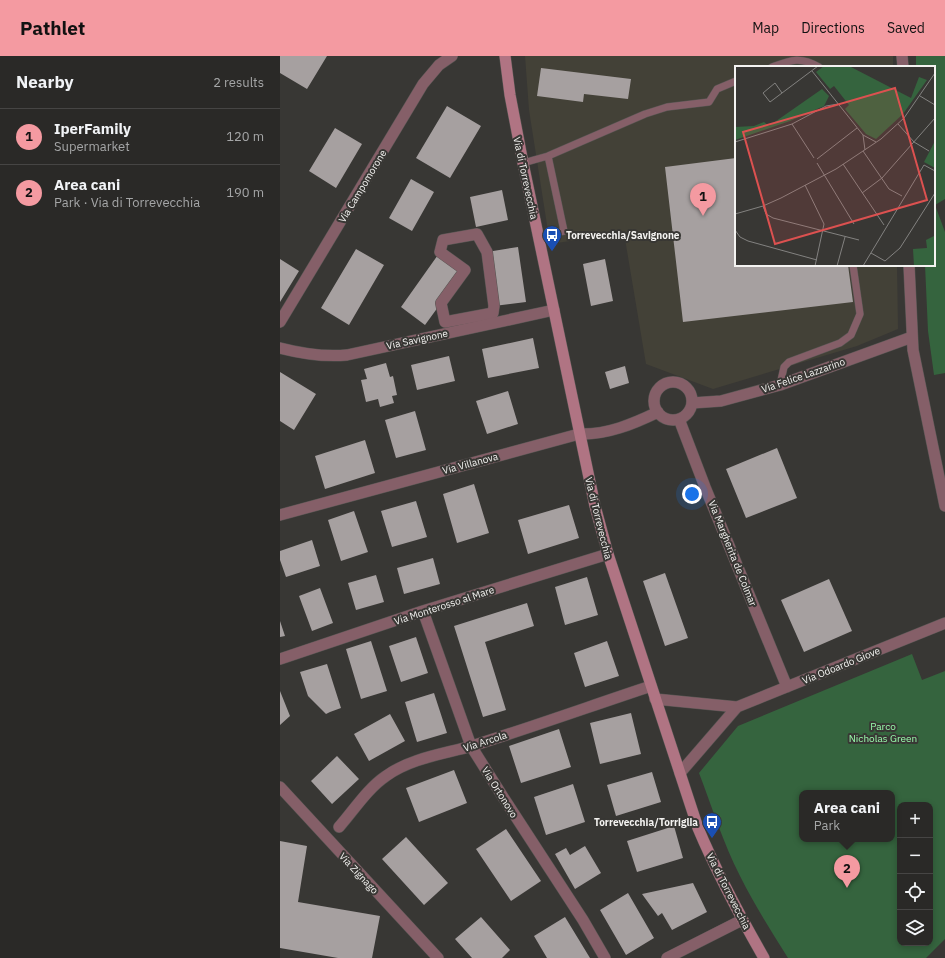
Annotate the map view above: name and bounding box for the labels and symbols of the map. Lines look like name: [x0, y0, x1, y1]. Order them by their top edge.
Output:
inset map: [735, 66, 935, 266]
street label: Via di Torrevecchia: [510, 136, 541, 221]
street label: Via Campomorone: [336, 147, 390, 225]
pin: 1: [690, 183, 716, 216]
bus stop icon: Torrevecchia/Savignone: [541, 224, 563, 252]
place label: Torrevecchia/Savignone: [566, 229, 680, 242]
street label: Via Savignone: [385, 327, 450, 352]
street label: Via Felice Lazzarino: [760, 355, 847, 396]
street label: Via Villanova: [441, 450, 500, 477]
street label: Via di Torrevecchia: [582, 476, 615, 561]
your location: [682, 484, 702, 504]
street label: Via Margherita de Colmar: [705, 498, 760, 608]
street label: Via Monterosso al Mare: [392, 583, 496, 628]
street label: Via Odoardo Giove: [800, 644, 882, 687]
park label: Parco Nicholas Green: [849, 720, 917, 745]
street label: Via Arcola: [462, 728, 509, 755]
street label: Via Ortonovo: [479, 764, 521, 821]
bus stop icon: Torrevecchia/Torriglia: [701, 811, 723, 839]
place label: Torrevecchia/Torriglia: [594, 816, 698, 829]
street label: Via Zignago: [336, 850, 381, 897]
street label: Via di Torrevecchia: [704, 851, 754, 932]
pin: 2: [834, 855, 860, 888]

